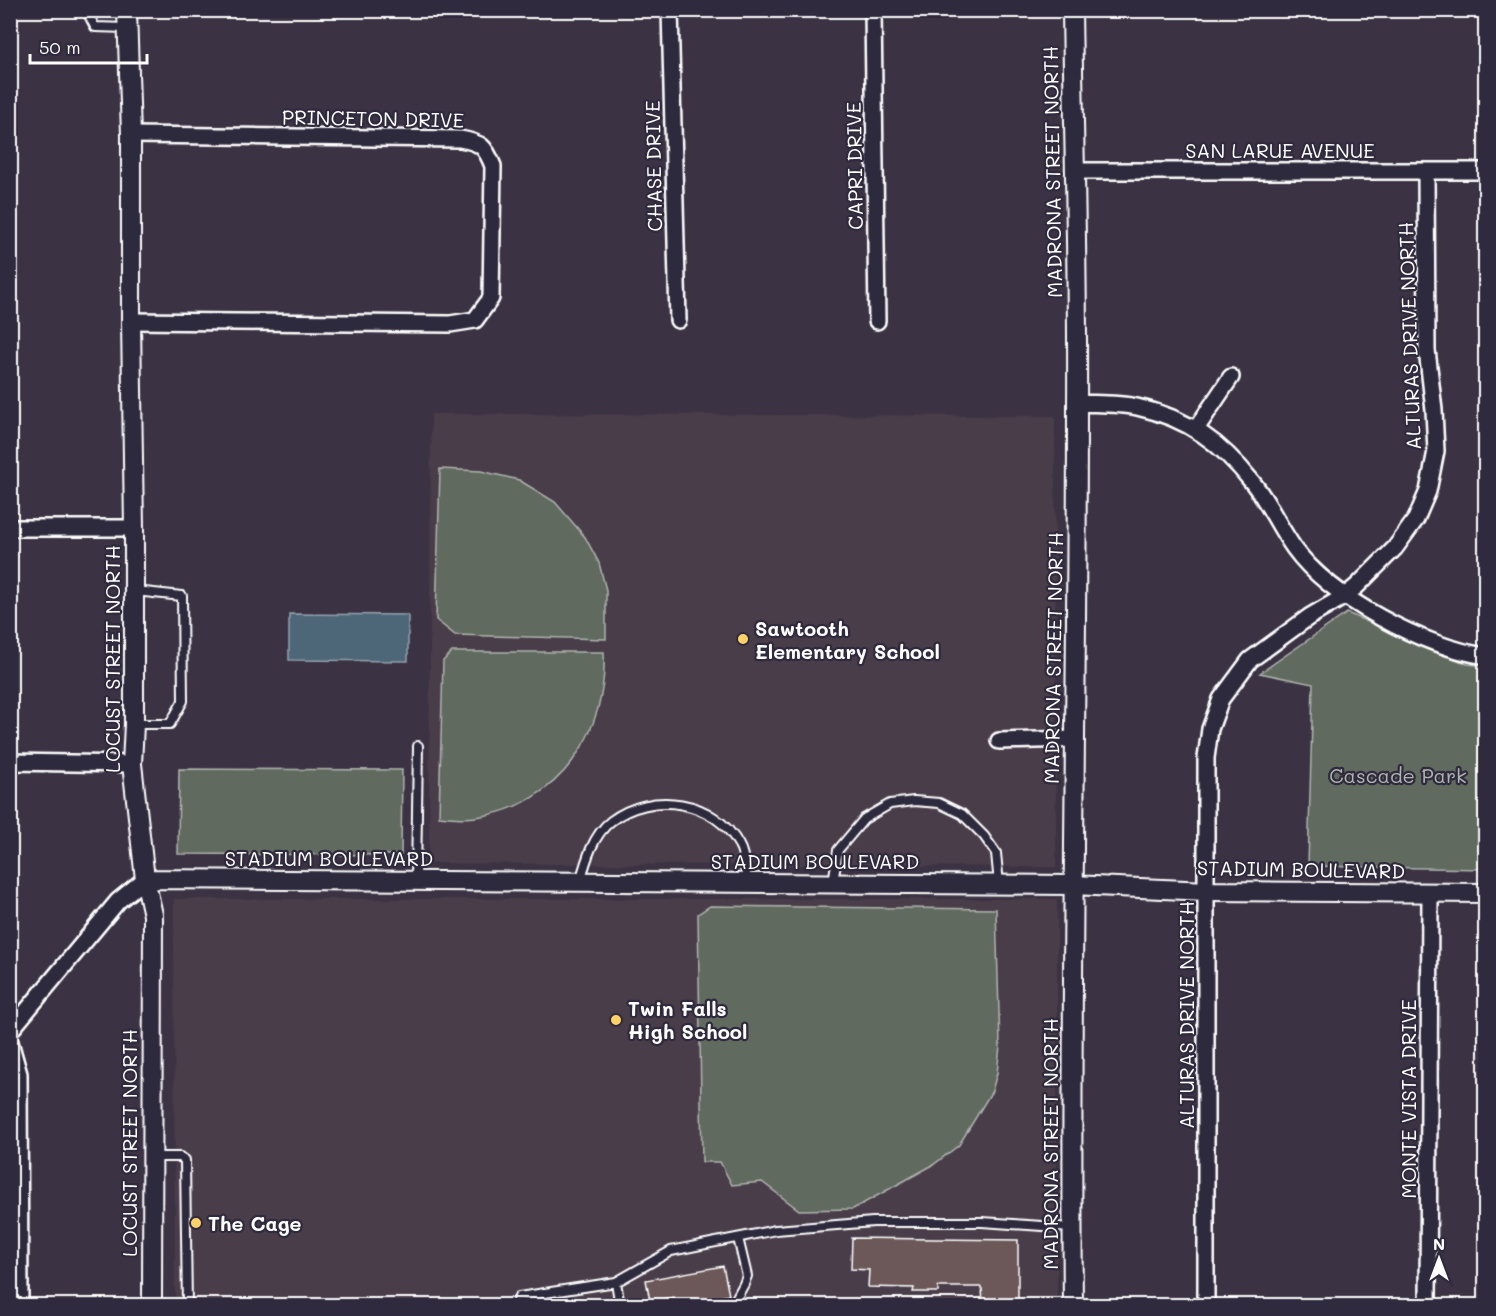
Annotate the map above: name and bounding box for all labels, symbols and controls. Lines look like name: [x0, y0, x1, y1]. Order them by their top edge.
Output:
scale bar: [30, 27, 147, 65]
text: 50 m: [39, 35, 81, 59]
street label: MADRONA STREET NORTH: [1037, 46, 1067, 298]
street label: CHASE DRIVE: [639, 100, 667, 232]
street label: CAPRI DRIVE: [840, 102, 868, 230]
street label: PRINCETON DRIVE: [282, 103, 464, 133]
street label: SAN LARUE AVENUE: [1185, 137, 1375, 163]
street label: ALTURAS DRIVE NORTH: [1392, 222, 1426, 450]
street label: MADRONA STREET NORTH: [1038, 532, 1068, 784]
street label: LOCUST STREET NORTH: [99, 545, 125, 773]
place label: Sawtooth Elementary School: [755, 615, 940, 664]
marker: Sawtooth Elementary School: [736, 632, 750, 646]
park label: Cascade Park: [1329, 762, 1467, 788]
street label: STADIUM BOULEVARD: [225, 845, 433, 871]
street label: STADIUM BOULEVARD: [711, 848, 919, 874]
street label: STADIUM BOULEVARD: [1197, 854, 1405, 884]
street label: ALTURAS DRIVE NORTH: [1173, 901, 1199, 1129]
place label: Twin Falls High School: [628, 995, 747, 1044]
street label: MONTE VISTA DRIVE: [1395, 999, 1421, 1199]
marker: Twin Falls High School: [609, 1013, 623, 1027]
street label: MADRONA STREET NORTH: [1037, 1018, 1063, 1270]
street label: LOCUST STREET NORTH: [116, 1029, 142, 1257]
place label: The Cage: [208, 1210, 302, 1236]
marker: The Cage: [189, 1216, 203, 1230]
north arrow: [1409, 1229, 1469, 1289]
text: N: [1433, 1233, 1445, 1254]

